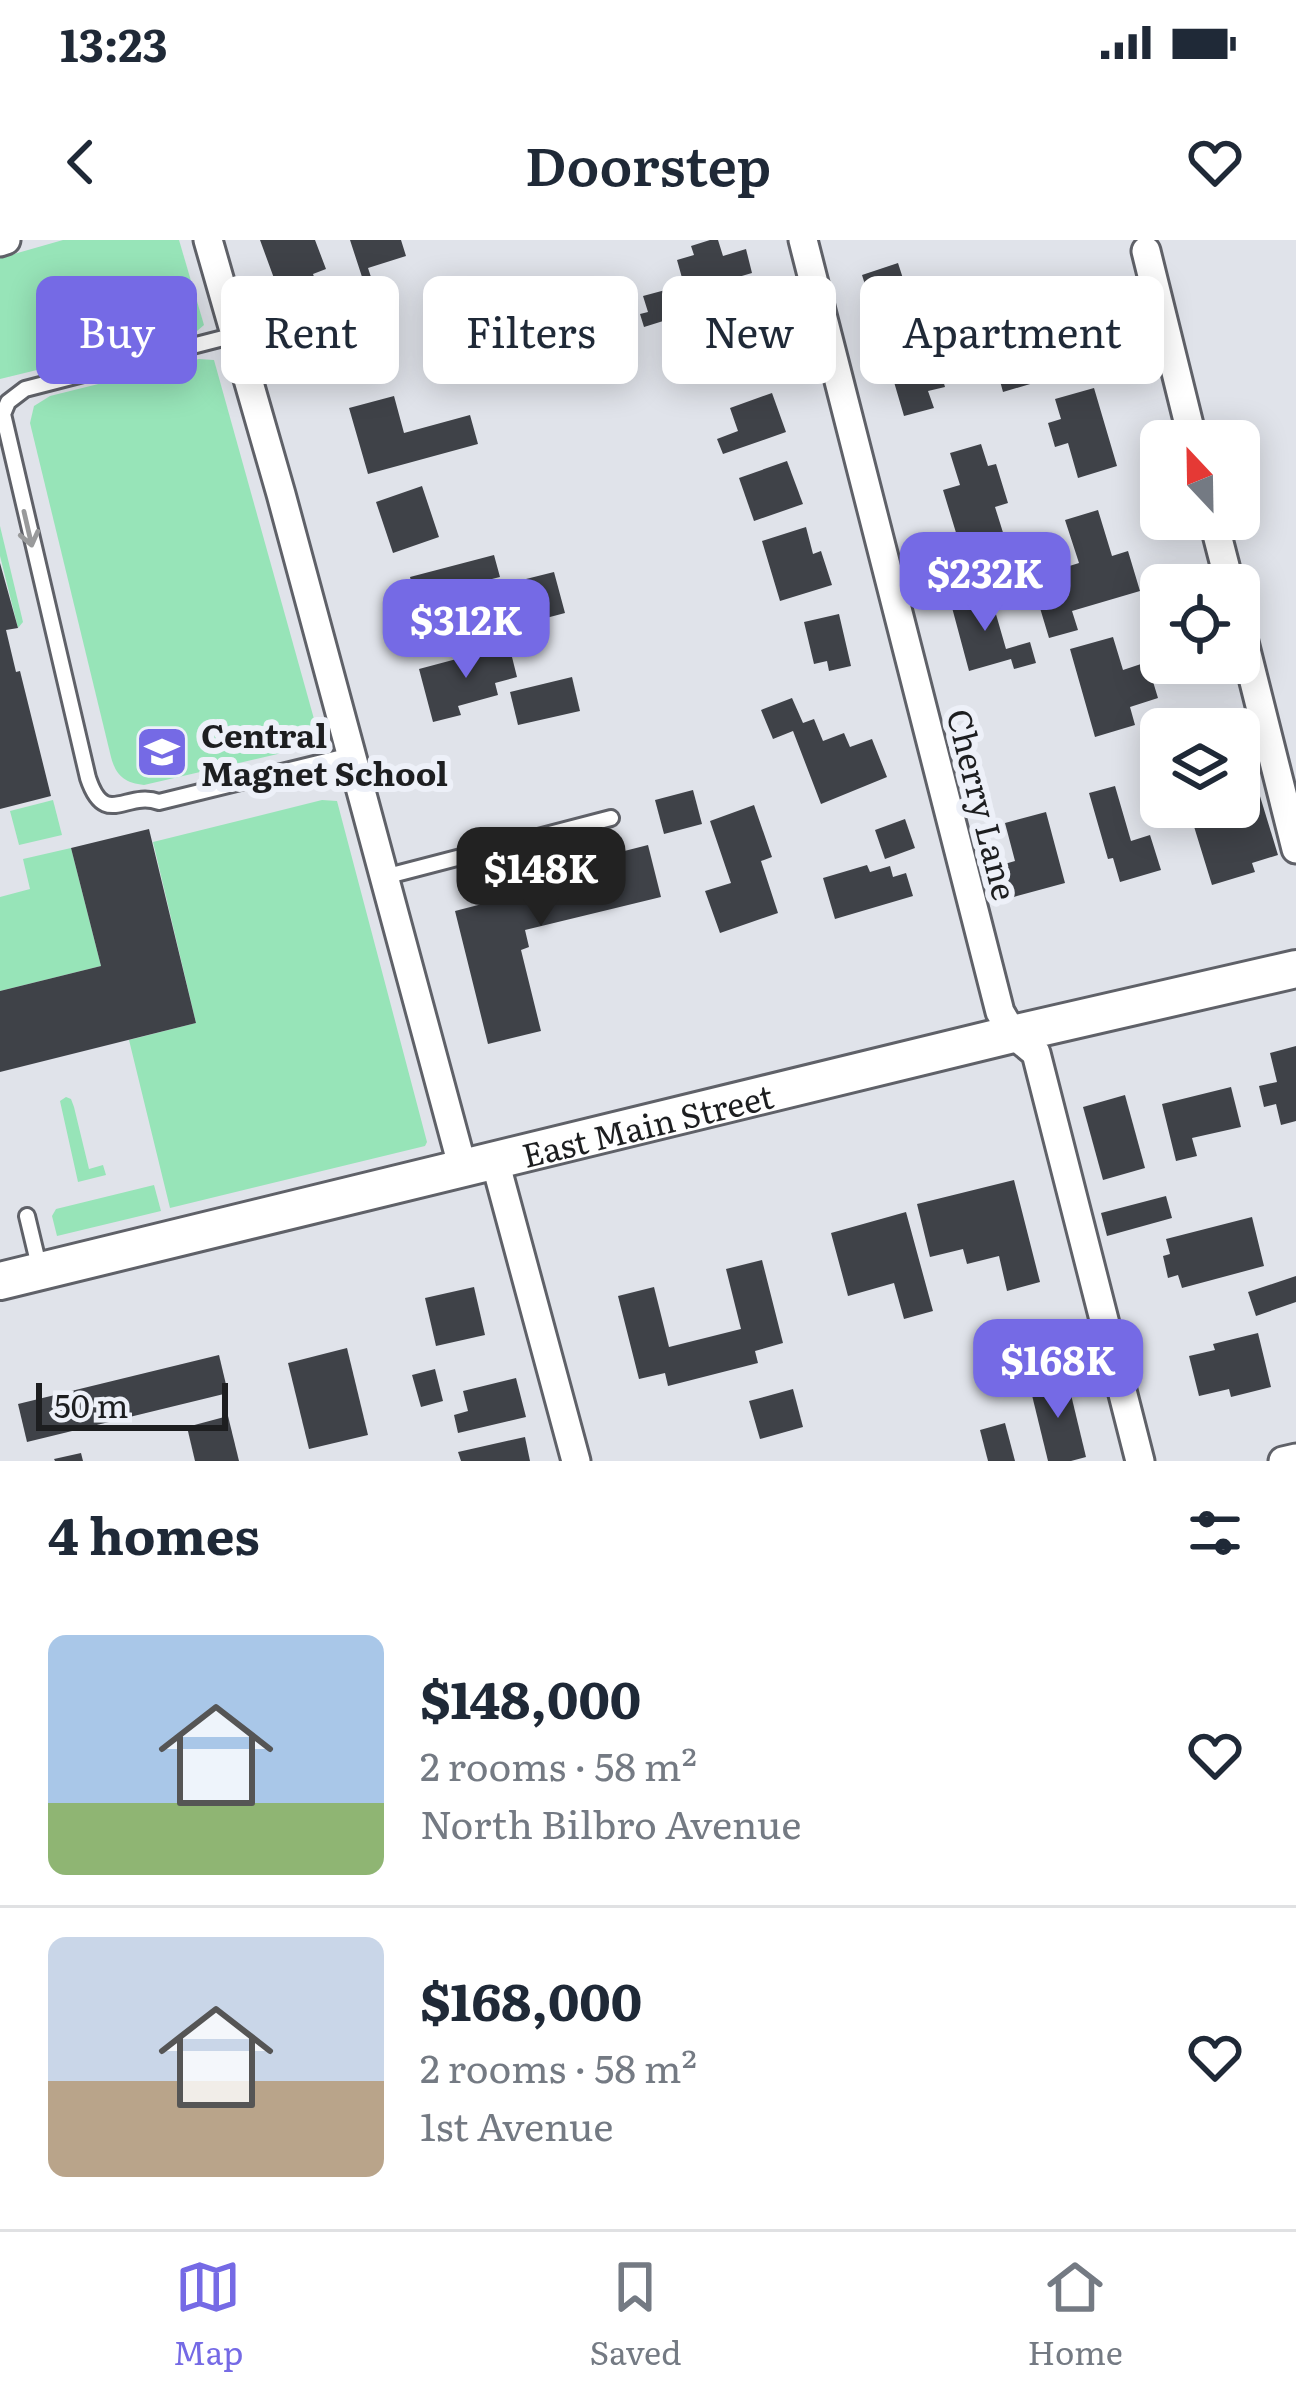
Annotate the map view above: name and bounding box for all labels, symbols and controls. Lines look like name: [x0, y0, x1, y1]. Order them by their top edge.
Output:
text: 13:23: [60, 9, 168, 76]
text: Doorstep: [525, 122, 771, 203]
icon: back: [48, 129, 114, 195]
icon: heart: [1182, 129, 1248, 195]
chip: Buy: [36, 276, 197, 384]
chip: Rent: [221, 276, 399, 384]
chip: Filters: [423, 276, 638, 384]
chip: New: [662, 276, 836, 384]
chip: Apartment: [860, 276, 1164, 384]
north arrow: [1140, 420, 1260, 540]
map controls: [1140, 420, 1260, 828]
one-way arrow: [18, 509, 40, 547]
pin: $232K: [901, 532, 1069, 634]
text: $232K: [927, 542, 1043, 600]
button: locate: [1140, 564, 1260, 684]
pin: $312K: [382, 579, 550, 681]
text: $312K: [410, 589, 522, 647]
street label: Cherry Lane: [937, 703, 1031, 905]
button: layers: [1140, 708, 1260, 828]
place label: Central Magnet School: [201, 709, 448, 796]
school or university icon: Central Magnet School: [134, 724, 190, 780]
pin: $148K: [457, 827, 625, 929]
text: $148K: [484, 837, 598, 895]
street label: East Main Street: [516, 1069, 778, 1178]
pin: $168K: [974, 1319, 1142, 1421]
text: $168K: [1000, 1329, 1116, 1387]
scale bar: [36, 1377, 228, 1430]
text: 50 m: [54, 1379, 128, 1428]
text: 4 homes: [48, 1495, 260, 1571]
icon: filters: [1182, 1500, 1248, 1566]
text: $148,000: [420, 1659, 641, 1735]
icon: home: [144, 1683, 288, 1827]
icon: heart: [1182, 1722, 1248, 1788]
text: 2 rooms · 58 m²: [420, 1735, 697, 1793]
text: North Bilbro Avenue: [420, 1793, 802, 1851]
text: $168,000: [420, 1961, 642, 2037]
icon: home: [144, 1985, 288, 2129]
icon: heart: [1182, 2024, 1248, 2090]
text: 2 rooms · 58 m²: [420, 2037, 697, 2095]
text: 1st Avenue: [420, 2095, 614, 2153]
tab: Map: [173, 2254, 243, 2375]
tab: Saved: [590, 2254, 681, 2375]
tab: Home: [1028, 2254, 1123, 2375]

